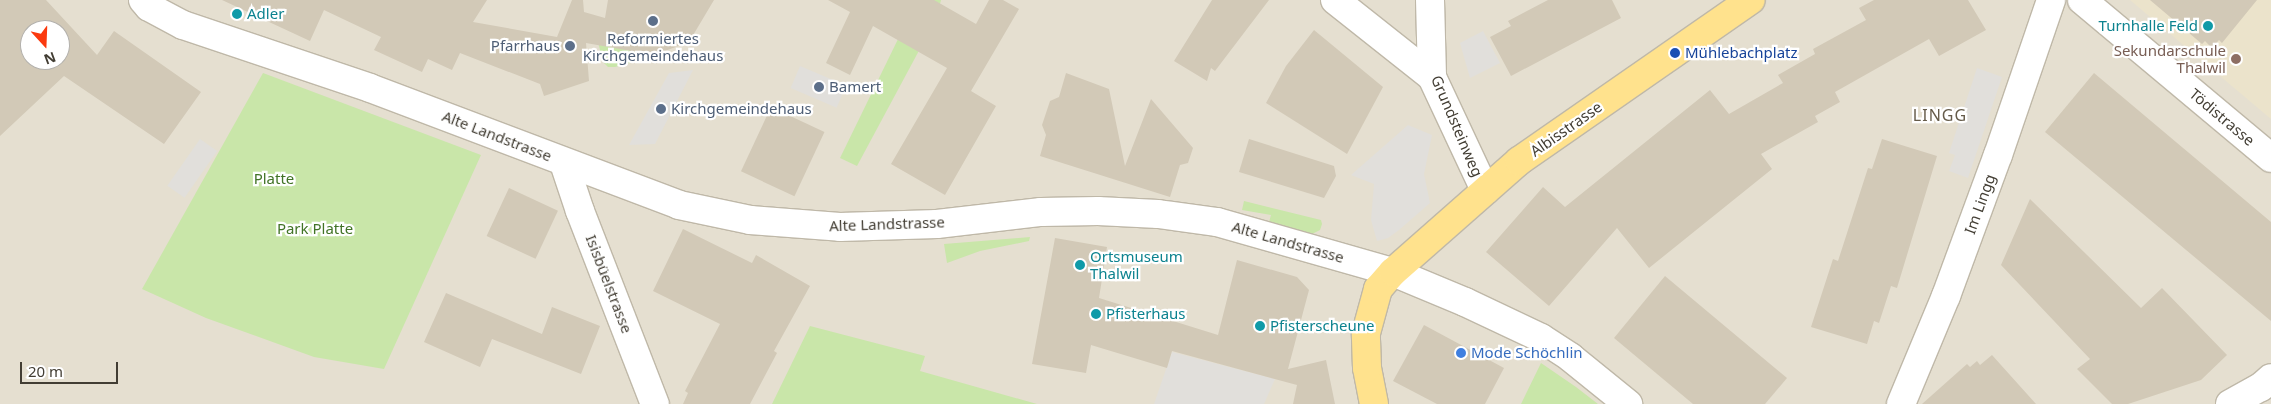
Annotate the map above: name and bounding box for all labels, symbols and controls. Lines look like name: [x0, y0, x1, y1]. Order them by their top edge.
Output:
place label: Adler: [247, 5, 284, 23]
marker: Adler: [231, 8, 243, 20]
marker: Reformiertes Kirchgemeindehaus: [647, 15, 659, 27]
place label: Turnhalle Feld: [2099, 17, 2198, 35]
north arrow: [20, 20, 70, 70]
marker: Turnhalle Feld: [2202, 20, 2214, 32]
place label: Reformiertes Kirchgemeindehaus: [583, 29, 723, 64]
place label: Pfarrhaus: [491, 37, 560, 55]
marker: Pfarrhaus: [564, 40, 576, 52]
place label: Sekundarschule Thalwil: [2114, 41, 2226, 76]
place label: Mühlebachplatz: [1685, 44, 1798, 62]
marker: Mühlebachplatz: [1669, 47, 1681, 59]
text: N: [41, 48, 59, 69]
marker: Sekundarschule Thalwil: [2230, 53, 2242, 65]
street label: Grundsteinweg: [1428, 73, 1486, 179]
place label: Bamert: [829, 78, 881, 96]
marker: Bamert: [813, 81, 825, 93]
street label: Tödistrasse: [2186, 85, 2258, 149]
street label: Albisstrasse: [1527, 98, 1605, 160]
place label: Kirchgemeindehaus: [671, 100, 812, 118]
marker: Kirchgemeindehaus: [655, 103, 667, 115]
district label: LINGG: [1912, 105, 1968, 125]
street label: Alte Landstrasse: [440, 107, 554, 165]
park label: Platte: [254, 170, 294, 188]
street label: Im Lingg: [1961, 172, 1999, 236]
street label: Alte Landstrasse: [829, 213, 945, 235]
street label: Alte Landstrasse: [1230, 217, 1346, 267]
park label: Park Platte: [277, 220, 353, 238]
street label: Isisbüelstrasse: [582, 232, 636, 336]
place label: Ortsmuseum Thalwil: [1090, 247, 1183, 282]
marker: Ortsmuseum Thalwil: [1074, 259, 1086, 271]
place label: Pfisterhaus: [1106, 305, 1185, 323]
marker: Pfisterhaus: [1090, 308, 1102, 320]
place label: Pfisterscheune: [1270, 317, 1374, 335]
marker: Pfisterscheune: [1254, 320, 1266, 332]
place label: Mode Schöchlin: [1471, 344, 1583, 362]
marker: Mode Schöchlin: [1455, 347, 1467, 359]
scale bar: [22, 352, 120, 384]
text: 20 m: [28, 361, 63, 381]

